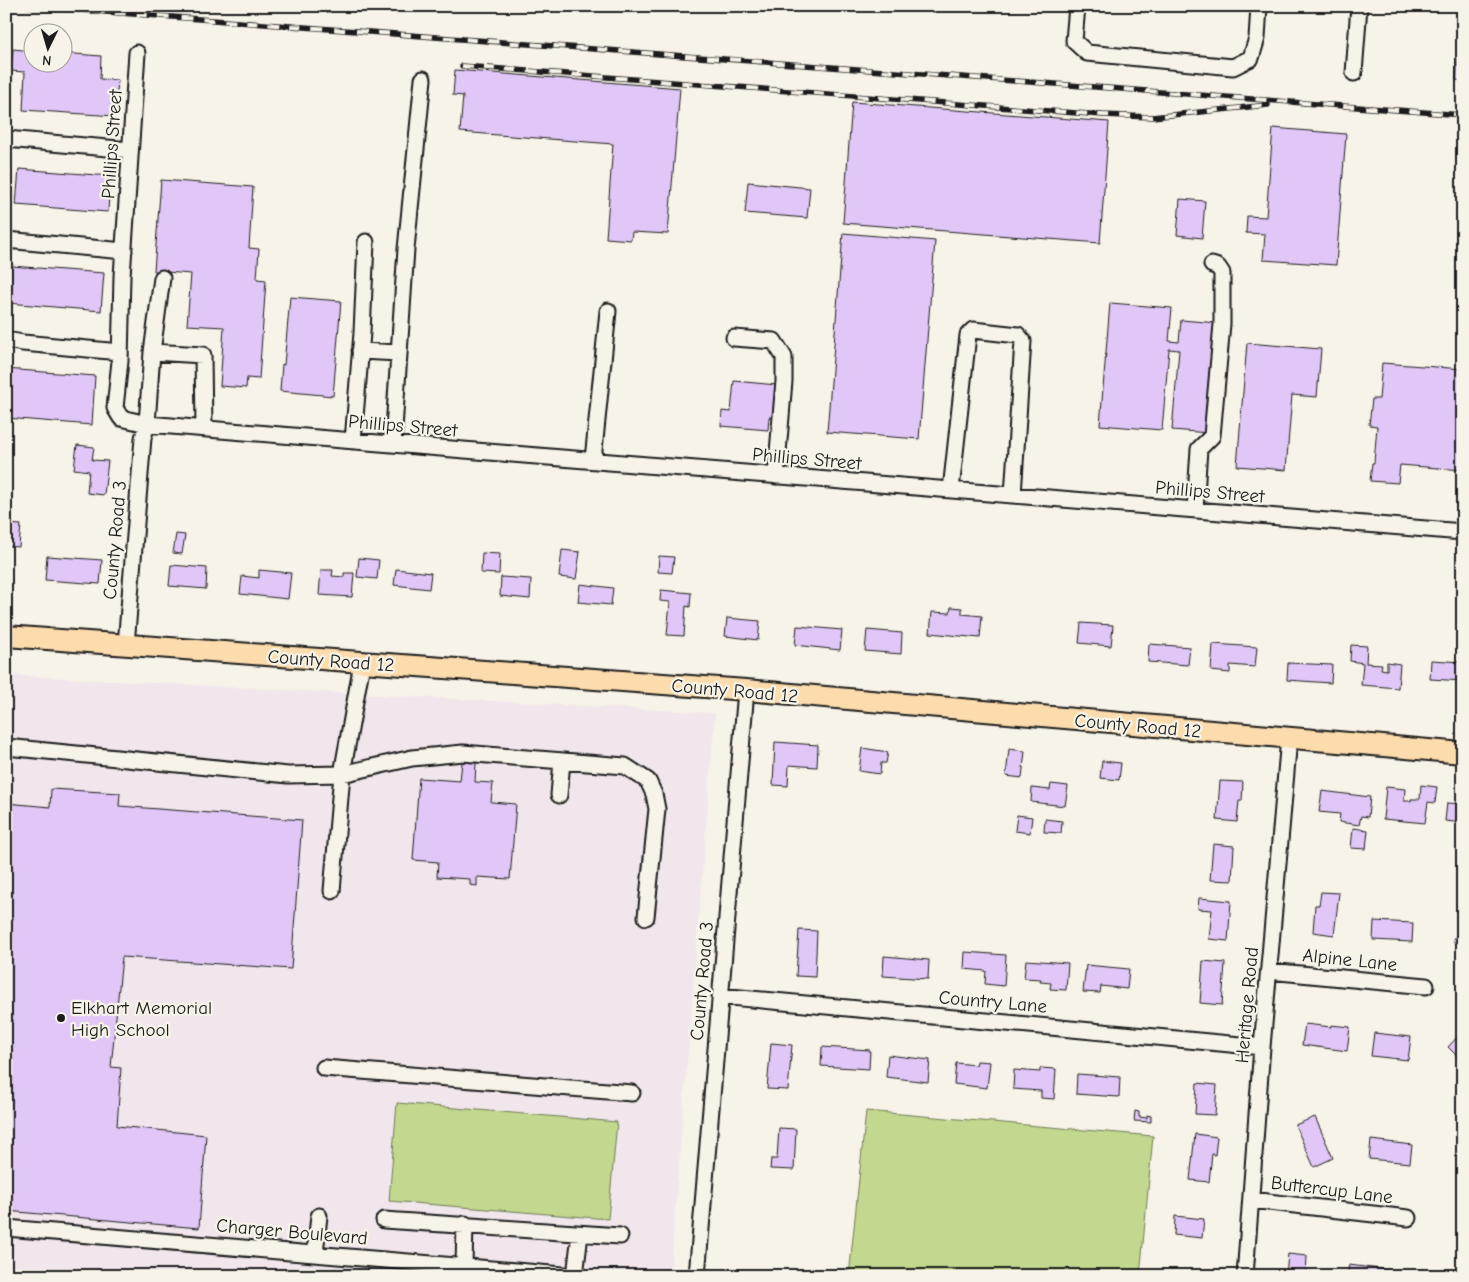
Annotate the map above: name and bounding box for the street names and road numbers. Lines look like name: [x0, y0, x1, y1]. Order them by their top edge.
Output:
street label: Phillips Street: [97, 88, 127, 199]
street label: Phillips Street: [347, 410, 459, 442]
street label: Phillips Street: [751, 443, 863, 475]
street label: Phillips Street: [1154, 476, 1266, 508]
street label: County Road 3: [99, 480, 131, 600]
street label: County Road 12: [267, 646, 395, 676]
street label: County Road 12: [671, 675, 799, 707]
street label: County Road 12: [1074, 710, 1202, 742]
street label: County Road 3: [686, 921, 718, 1041]
street label: Alpine Lane: [1302, 944, 1398, 976]
street label: Heritage Road: [1231, 946, 1263, 1064]
street label: Country Lane: [938, 986, 1048, 1018]
street label: Buttercup Lane: [1270, 1172, 1394, 1208]
street label: Charger Boulevard: [215, 1214, 368, 1250]

